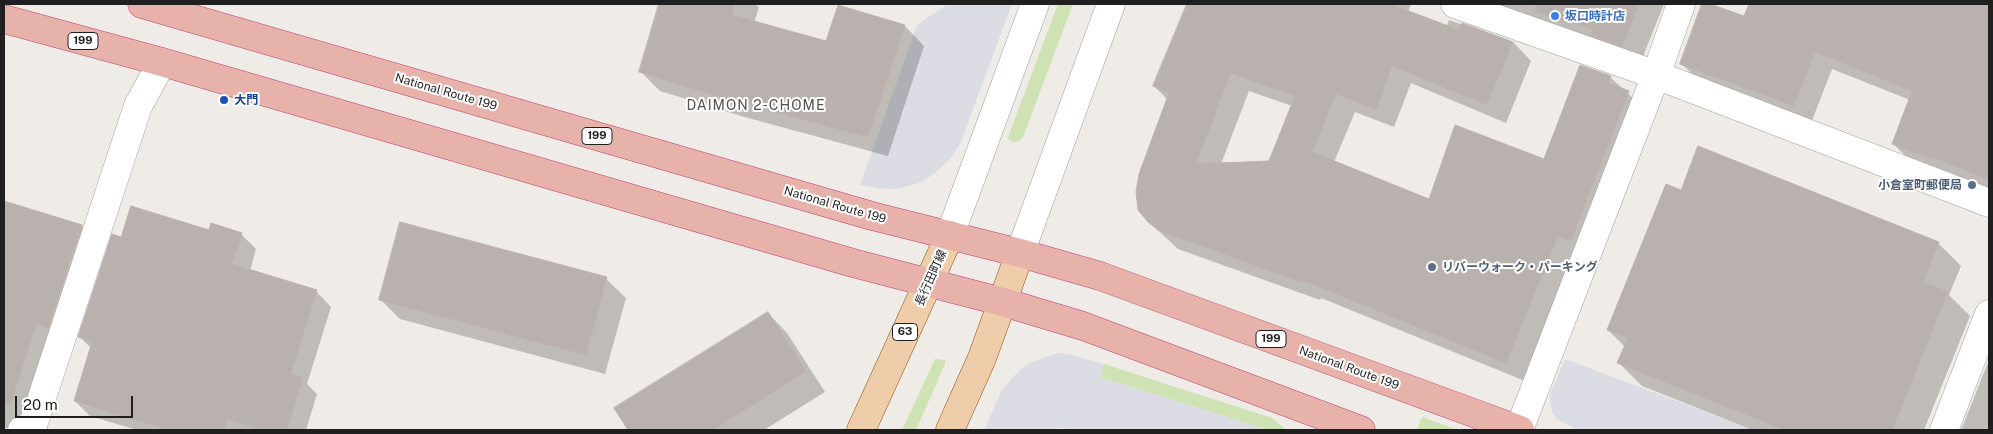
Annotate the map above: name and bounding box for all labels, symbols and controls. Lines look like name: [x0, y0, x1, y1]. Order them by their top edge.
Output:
place label: 坂口時計店: [1565, 9, 1625, 23]
marker: 坂口時計店: [1549, 10, 1561, 22]
road number: 199: [68, 32, 98, 49]
street label: National Route 199: [393, 71, 499, 113]
place label: 大門: [234, 93, 258, 107]
marker: 大門: [218, 94, 230, 106]
district label: DAIMON 2-CHOME: [685, 98, 827, 114]
road number: 199: [582, 128, 612, 144]
place label: 小倉室町郵便局: [1878, 178, 1962, 192]
marker: 小倉室町郵便局: [1966, 179, 1978, 191]
street label: National Route 199: [782, 184, 888, 226]
street label: 長行田町線: [912, 248, 950, 308]
place label: リバーウォーク・パーキング: [1442, 260, 1598, 274]
marker: リバーウォーク・パーキング: [1426, 261, 1438, 273]
road number: 63: [892, 324, 918, 341]
road number: 199: [1256, 330, 1286, 348]
street label: National Route 199: [1297, 343, 1401, 393]
scale bar: [18, 386, 135, 418]
text: 20 m: [23, 396, 58, 413]

